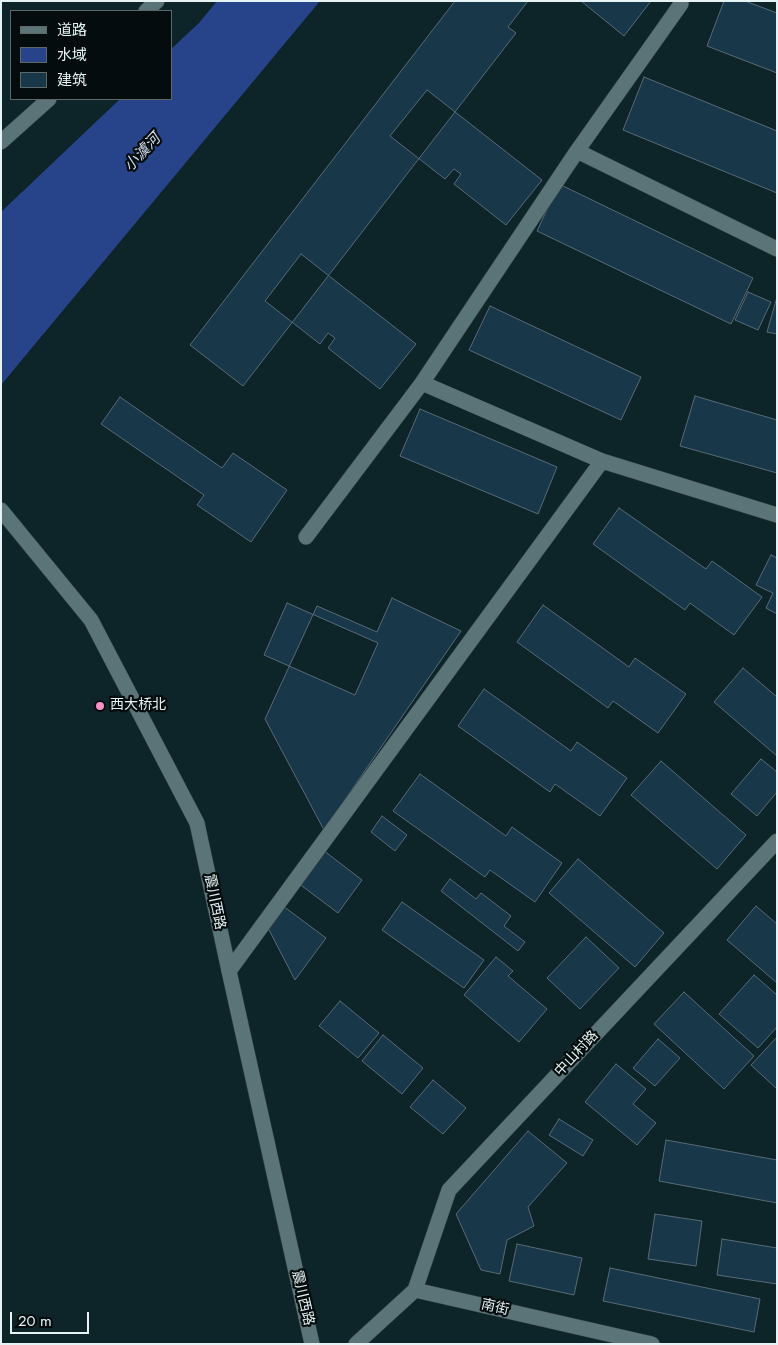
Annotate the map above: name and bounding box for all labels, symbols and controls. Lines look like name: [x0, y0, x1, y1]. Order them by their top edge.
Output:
legend: [10, 10, 172, 100]
text: 道路: [57, 19, 87, 41]
text: 水域: [57, 44, 87, 66]
text: 建筑: [57, 69, 87, 91]
water label: 小澞河: [121, 130, 165, 176]
place label: 西大桥北: [110, 698, 166, 714]
marker: 西大桥北: [94, 700, 106, 712]
street label: 震川西路: [200, 873, 228, 931]
street label: 中山村路: [552, 1028, 602, 1080]
street label: 震川西路: [288, 1269, 316, 1327]
street label: 南街: [479, 1297, 511, 1319]
scale bar: [12, 1302, 91, 1334]
text: 20 m: [18, 1310, 52, 1332]

